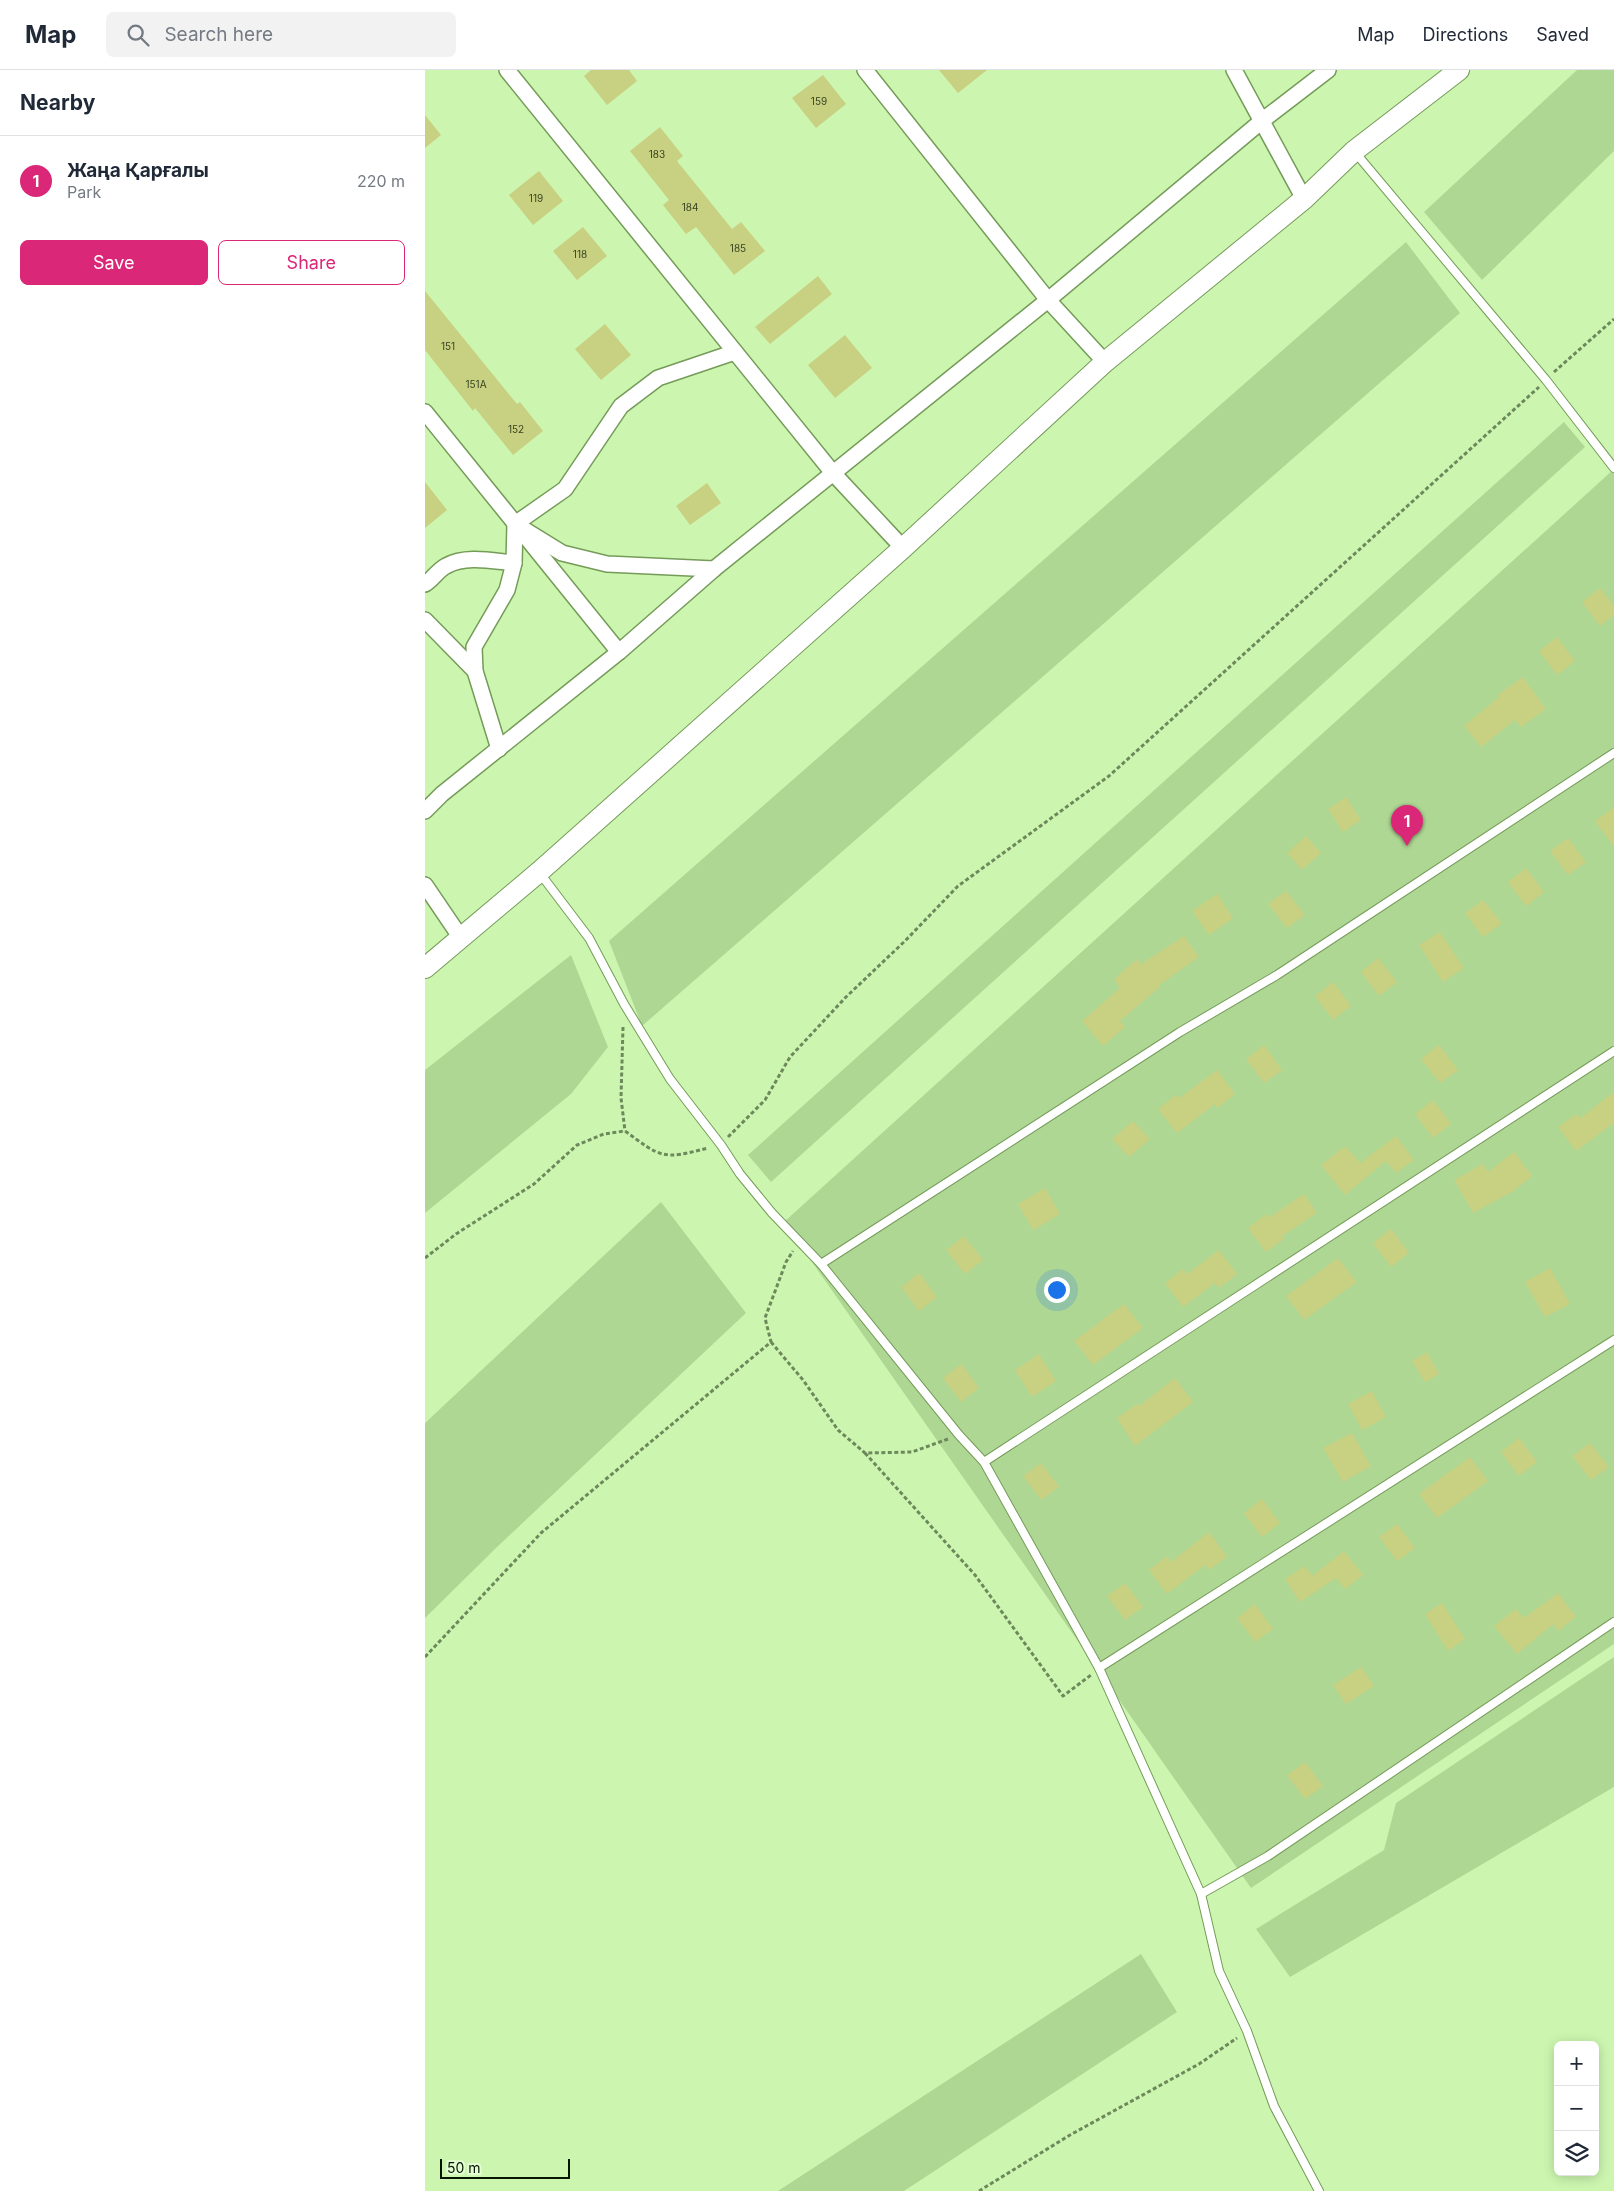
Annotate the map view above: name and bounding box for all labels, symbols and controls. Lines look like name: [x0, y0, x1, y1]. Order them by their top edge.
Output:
search box: [106, 12, 456, 57]
text: Map: [25, 20, 76, 49]
icon: search: [124, 21, 152, 49]
text: Search here: [164, 23, 273, 46]
text: Map: [1357, 24, 1395, 45]
text: Directions: [1423, 24, 1508, 45]
text: Saved: [1536, 24, 1589, 45]
text: Nearby: [20, 90, 95, 115]
house number: 159: [811, 95, 827, 107]
house number: 183: [649, 148, 665, 160]
text: Жаңа Қарғалы: [67, 159, 209, 182]
text: 1: [33, 171, 39, 191]
text: 220 m: [357, 171, 405, 191]
text: Park: [67, 182, 101, 202]
house number: 119: [529, 192, 543, 204]
house number: 184: [682, 201, 698, 213]
button: Save: [20, 240, 208, 285]
button: Share: [218, 240, 405, 285]
house number: 185: [730, 242, 746, 254]
house number: 118: [573, 248, 587, 260]
house number: 151: [441, 340, 455, 352]
house number: 151А: [465, 378, 487, 390]
house number: 152: [508, 423, 524, 435]
pin: 1: [1391, 805, 1423, 846]
your location: [1044, 1277, 1070, 1303]
map controls: [1554, 2041, 1599, 2176]
button: +: [1554, 2041, 1599, 2086]
button: −: [1554, 2086, 1599, 2131]
button: layers: [1554, 2131, 1599, 2176]
scale bar: [440, 2156, 570, 2179]
text: 50 m: [447, 2159, 481, 2176]

